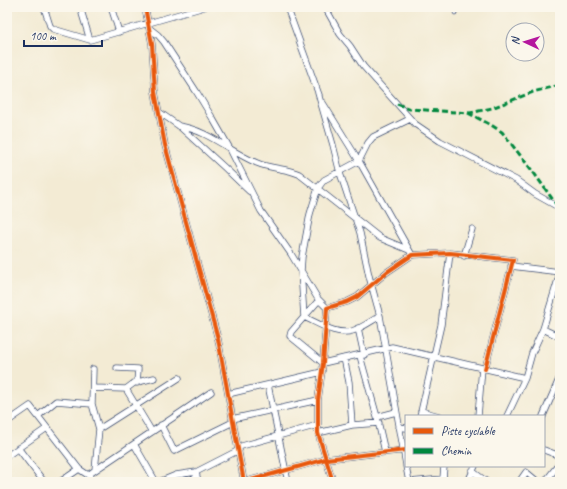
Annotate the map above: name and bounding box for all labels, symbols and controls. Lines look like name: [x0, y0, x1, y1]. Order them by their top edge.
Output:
scale bar: [24, 22, 102, 48]
north arrow: [505, 22, 545, 62]
text: 100 m: [30, 28, 57, 44]
text: N: [508, 35, 522, 45]
legend: [405, 415, 545, 467]
text: Piste cyclable: [441, 423, 496, 439]
text: Chemin: [441, 443, 472, 459]

